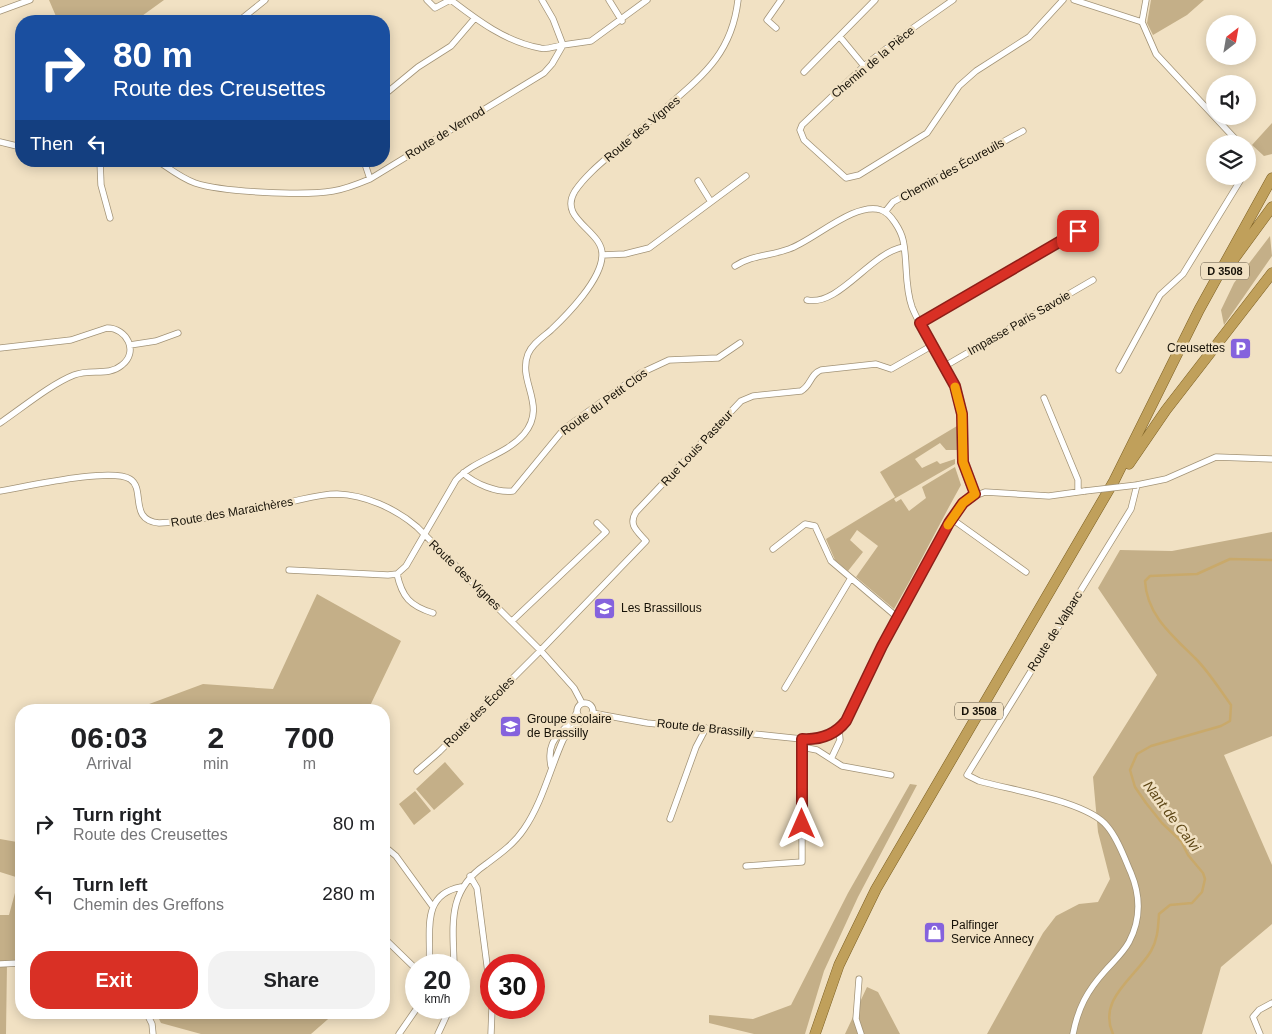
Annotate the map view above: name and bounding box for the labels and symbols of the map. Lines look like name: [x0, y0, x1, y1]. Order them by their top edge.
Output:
north arrow: [1206, 15, 1256, 65]
street label: Chemin de la Pièce: [829, 23, 918, 101]
street label: Route des Vignes: [601, 93, 683, 165]
street label: Route de Vernod: [403, 104, 487, 162]
street label: Chemin des Écureuils: [897, 135, 1006, 204]
pin: [1057, 210, 1099, 252]
road number: D 3508: [1201, 262, 1249, 280]
street label: Impasse Paris Savoie: [965, 288, 1073, 358]
parking icon: Creusettes: [1229, 336, 1253, 360]
place label: Creusettes: [1167, 341, 1225, 355]
street label: Route du Petit Clos: [558, 366, 650, 438]
street label: Rue Louis Pasteur: [658, 407, 736, 489]
street label: Route des Maraichères: [170, 494, 294, 530]
street label: Route des Vignes: [426, 537, 504, 613]
street label: Route de Valparc: [1025, 588, 1085, 674]
school or university icon: Les Brassillous: [593, 596, 617, 620]
place label: Les Brassillous: [621, 601, 702, 615]
street label: Route des Écoles: [440, 673, 517, 750]
road number: D 3508: [955, 702, 1003, 719]
place label: Groupe scolaire de Brassilly: [527, 712, 612, 740]
school or university icon: Groupe scolaire de Brassilly: [499, 714, 523, 738]
street label: Route de Brassilly: [656, 716, 754, 740]
water label: Nant de Calvi: [1140, 778, 1204, 855]
position arrow: [775, 797, 827, 849]
place label: Palfinger Service Annecy: [951, 918, 1034, 946]
shop icon: Palfinger Service Annecy: [923, 920, 947, 944]
speed limit sign: 30: [480, 954, 545, 1019]

